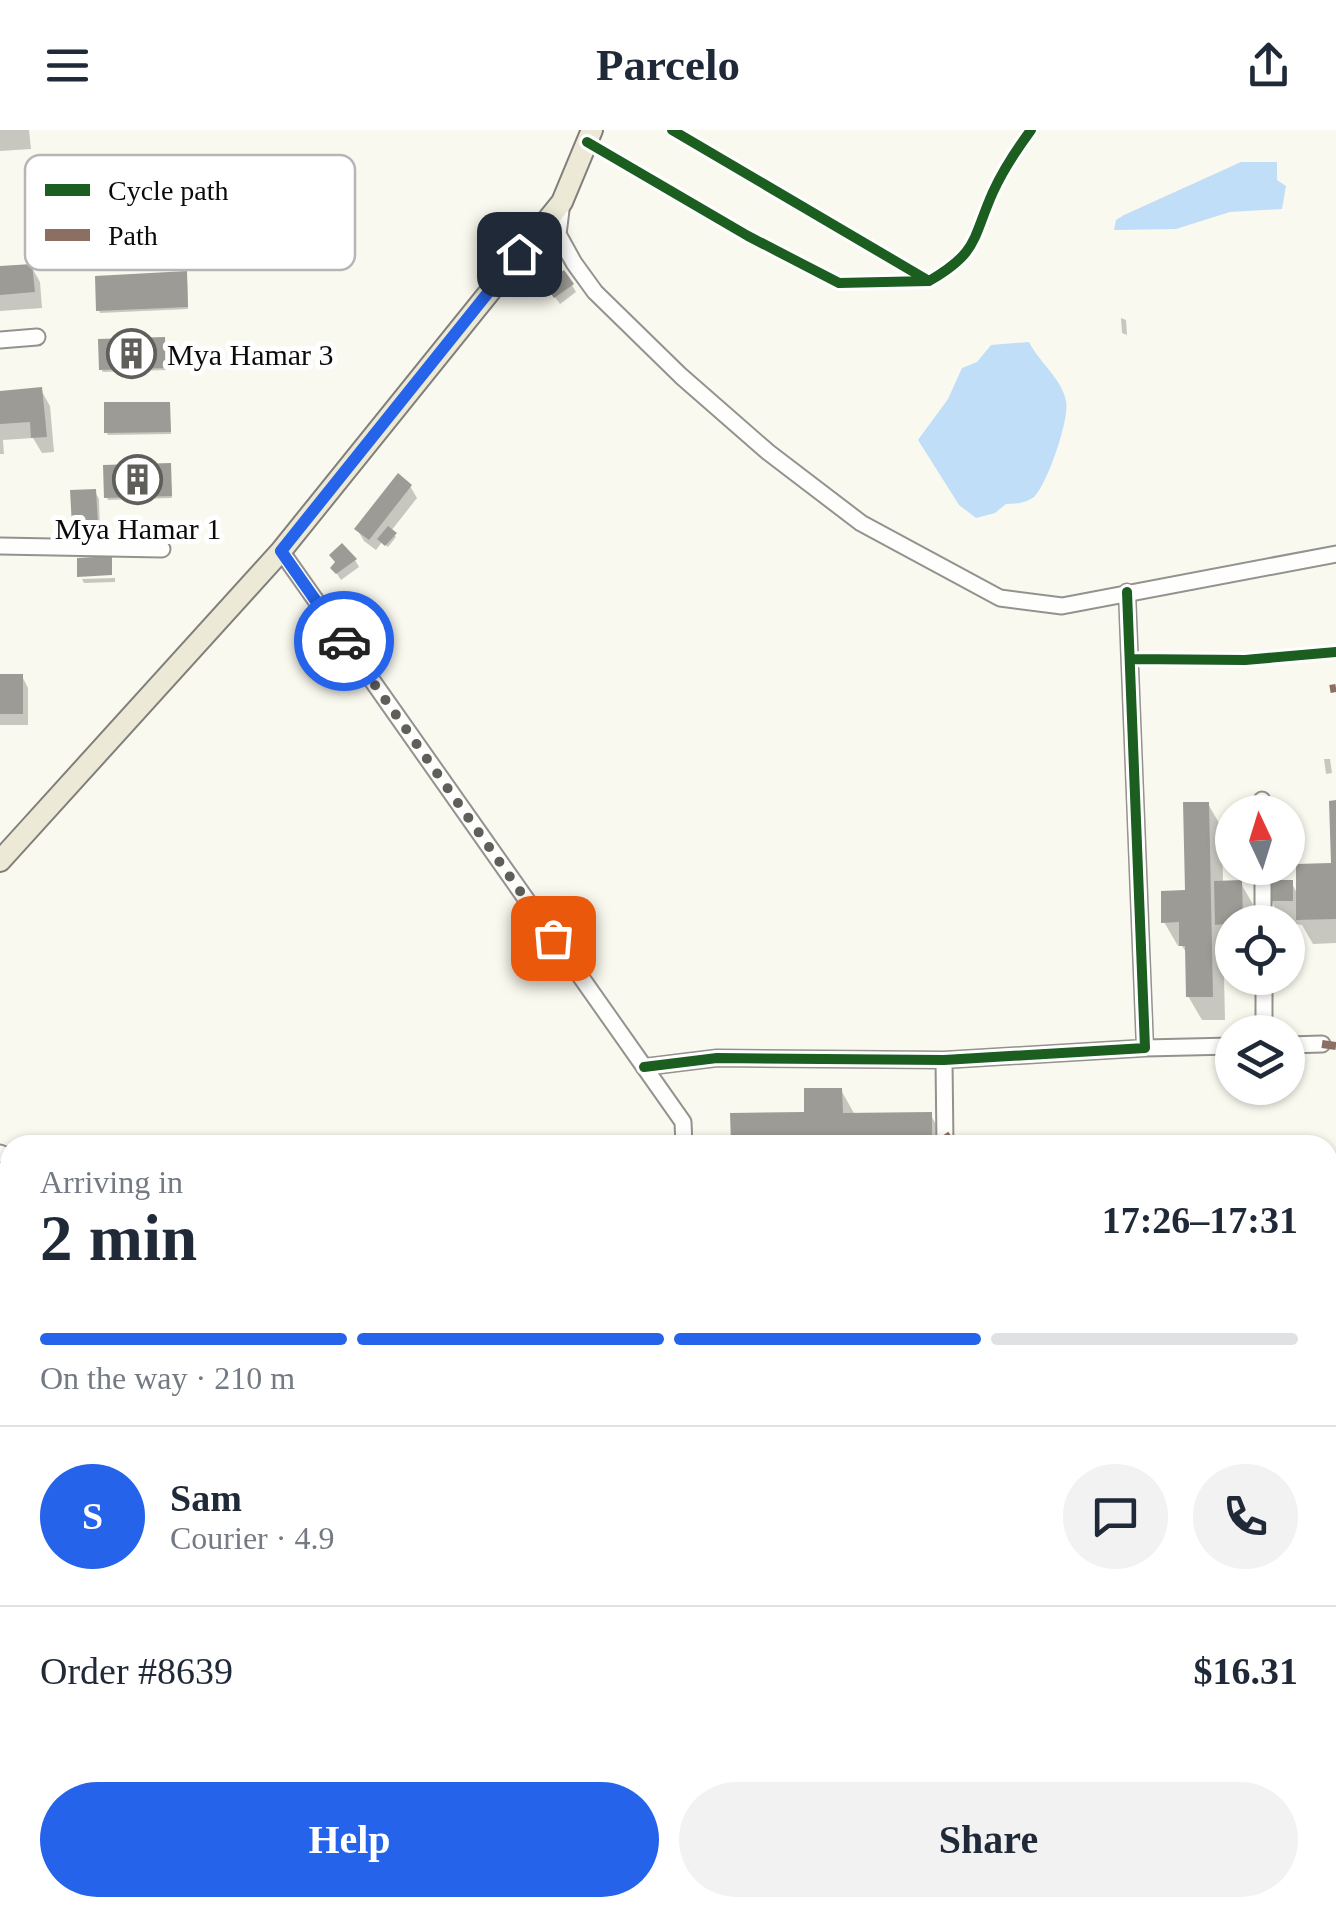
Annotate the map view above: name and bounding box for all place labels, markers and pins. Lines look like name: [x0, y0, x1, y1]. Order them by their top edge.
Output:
pin: [477, 212, 562, 297]
building icon: Mya Hamar 3: [106, 328, 158, 380]
place label: Mya Hamar 3: [167, 338, 334, 371]
building icon: Mya Hamar 1: [112, 453, 164, 505]
place label: Mya Hamar 1: [55, 512, 221, 545]
pin: [511, 896, 596, 981]

